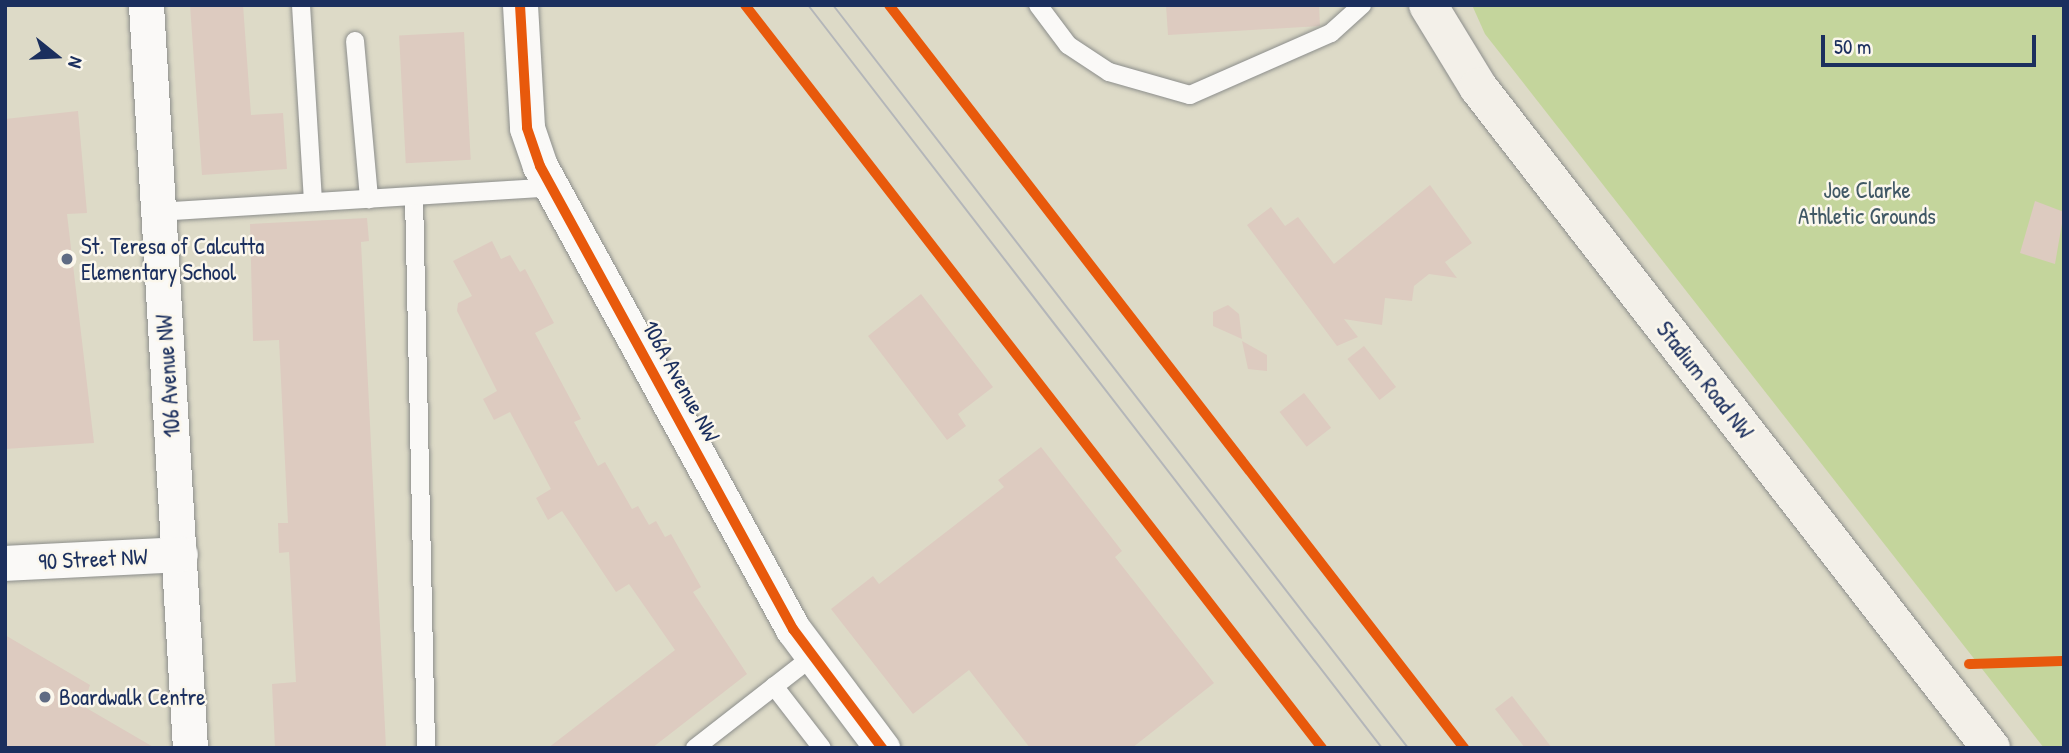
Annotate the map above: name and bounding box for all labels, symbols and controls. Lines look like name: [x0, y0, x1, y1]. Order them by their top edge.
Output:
north arrow: [21, 21, 91, 91]
scale bar: [1824, 21, 2039, 65]
text: 50 m: [1834, 32, 1871, 61]
text: N: [62, 54, 90, 71]
park label: Joe Clarke Athletic Grounds: [1798, 176, 1936, 230]
place label: St. Teresa of Calcutta Elementary School: [81, 232, 264, 286]
marker: St. Teresa of Calcutta Elementary School: [59, 251, 75, 267]
street label: 106 Avenue NW: [150, 314, 186, 438]
street label: 106A Avenue NW: [636, 316, 726, 446]
street label: Stadium Road NW: [1651, 316, 1759, 444]
street label: 90 Street NW: [38, 542, 148, 576]
place label: Boardwalk Centre: [59, 683, 205, 711]
marker: Boardwalk Centre: [37, 689, 53, 705]

